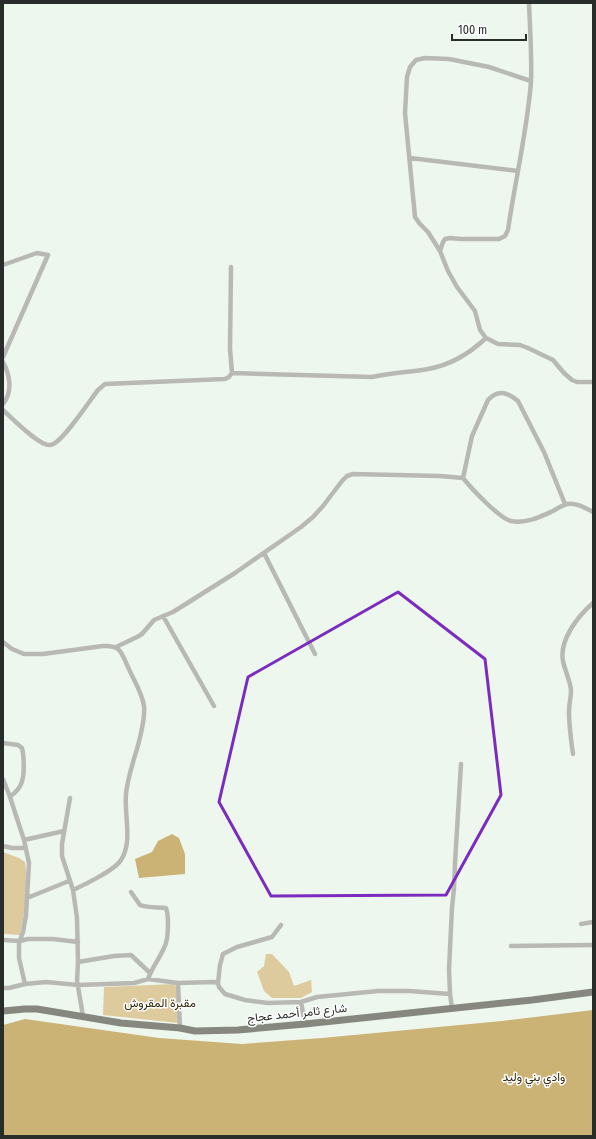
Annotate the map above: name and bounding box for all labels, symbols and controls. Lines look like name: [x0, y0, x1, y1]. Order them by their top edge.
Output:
scale bar: [452, 16, 526, 42]
text: 100 m: [458, 23, 487, 37]
park label: مقبرة المقروش: [124, 996, 196, 1011]
street label: شارع ثامر أحمد عجاج: [246, 1001, 348, 1027]
park label: وادي بني وليد: [503, 1070, 565, 1087]

